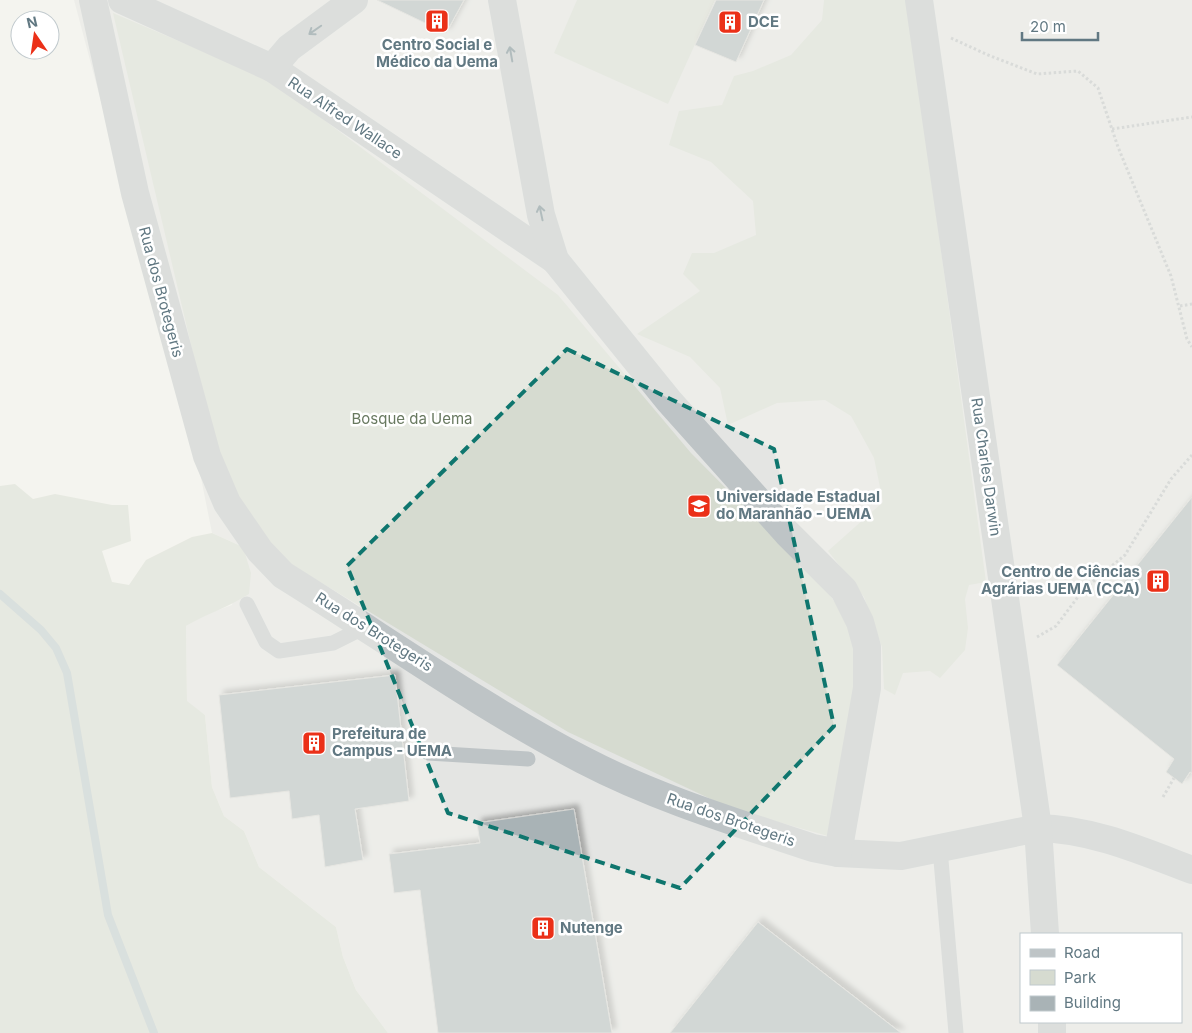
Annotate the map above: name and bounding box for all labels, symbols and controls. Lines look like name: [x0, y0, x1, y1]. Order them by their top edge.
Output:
building icon: Centro Social e Médico da Uema: [424, 8, 450, 34]
building icon: DCE: [717, 9, 743, 35]
north arrow: [10, 10, 60, 60]
scale bar: [1022, 10, 1098, 42]
text: N: [25, 12, 39, 31]
place label: DCE: [748, 12, 779, 31]
text: 20 m: [1030, 17, 1066, 36]
one-way arrow: [308, 25, 322, 35]
place label: Centro Social e Médico da Uema: [376, 35, 498, 71]
one-way arrow: [506, 46, 516, 62]
street label: Rua Alfred Wallace: [285, 72, 406, 163]
one-way arrow: [536, 206, 545, 222]
street label: Rua dos Brotegeris: [135, 224, 188, 359]
street label: Rua Charles Darwin: [967, 396, 1006, 537]
park label: Bosque da Uema: [351, 409, 473, 428]
place label: Universidade Estadual do Maranhão - UEMA: [716, 487, 880, 523]
school or university icon: Universidade Estadual do Maranhão - UEMA: [686, 493, 712, 519]
place label: Centro de Ciências Agrárias UEMA (CCA): [981, 562, 1140, 598]
building icon: Centro de Ciências Agrárias UEMA (CCA): [1145, 568, 1171, 594]
street label: Rua dos Brotegeris: [312, 588, 436, 675]
place label: Prefeitura de Campus - UEMA: [332, 724, 452, 760]
building icon: Prefeitura de Campus - UEMA: [301, 730, 327, 756]
street label: Rua dos Brotegeris: [664, 789, 798, 850]
building icon: Nutenge: [530, 915, 556, 941]
place label: Nutenge: [560, 918, 623, 937]
legend: [1020, 933, 1182, 1023]
text: Road: [1064, 943, 1100, 962]
text: Park: [1064, 968, 1097, 987]
text: Building: [1064, 993, 1121, 1012]

